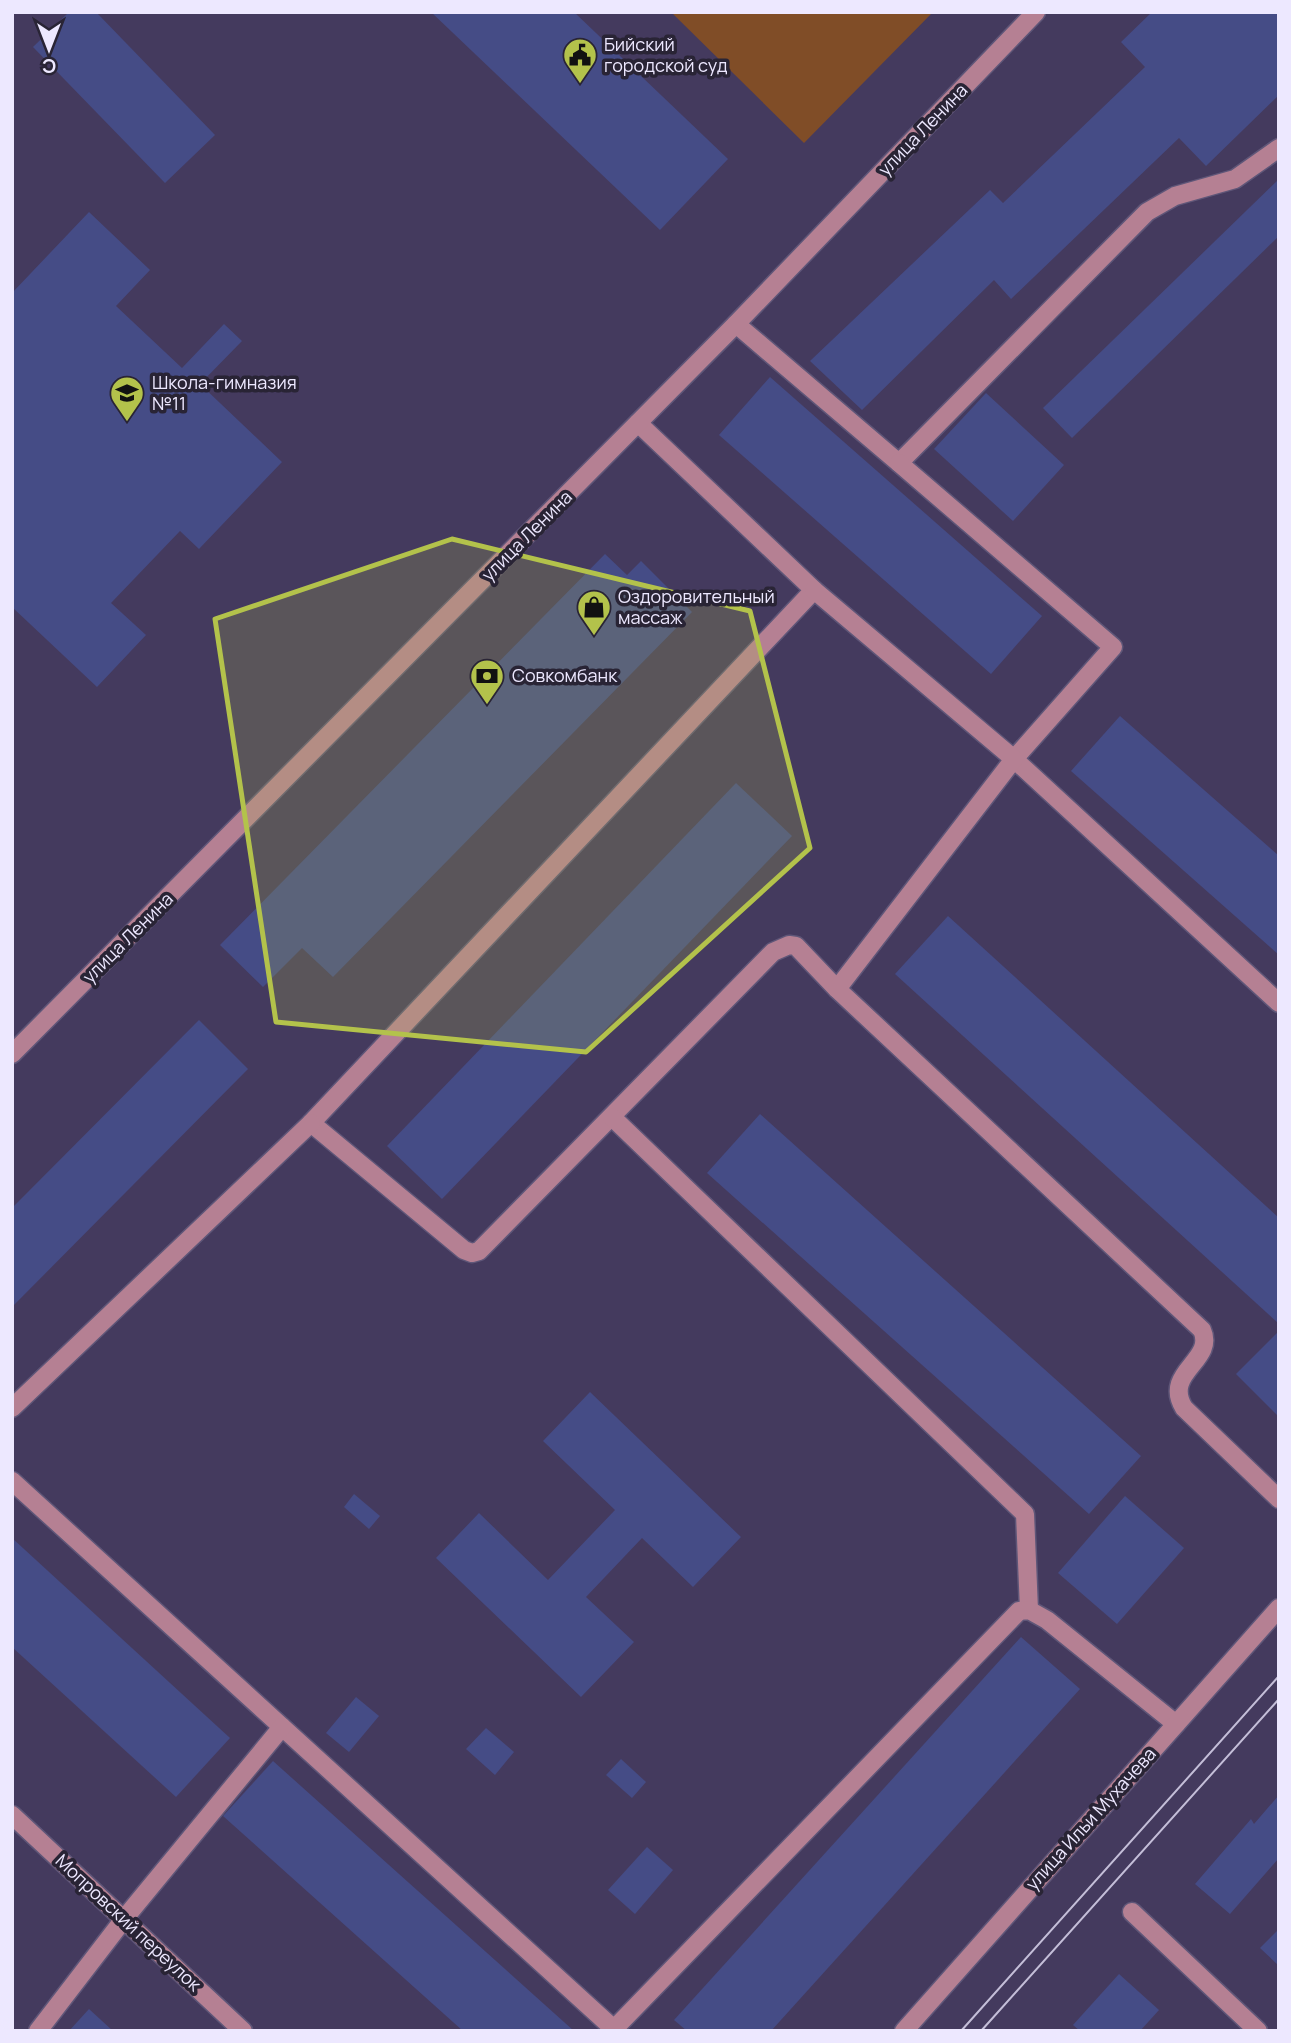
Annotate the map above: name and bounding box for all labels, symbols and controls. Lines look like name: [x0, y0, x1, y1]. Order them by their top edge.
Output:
north arrow: [14, 14, 84, 84]
place label: Бийский городской суд: [604, 32, 728, 77]
public building icon: Бийский городской суд: [561, 36, 599, 85]
text: С: [42, 53, 56, 79]
street label: улица Ленина: [872, 78, 972, 180]
place label: Школа-гимназия №11: [152, 370, 297, 415]
school or university icon: Школа-гимназия №11: [108, 374, 146, 423]
street label: улица Ленина: [476, 485, 577, 586]
place label: Оздоровительный массаж: [618, 584, 775, 629]
shop icon: Оздоровительный массаж: [575, 588, 613, 637]
bank icon: Совкомбанк: [468, 657, 506, 706]
place label: Совкомбанк: [512, 663, 618, 687]
street label: улица Ленина: [77, 887, 178, 988]
street label: улица Ильи Мухачева: [1020, 1742, 1161, 1895]
street label: Мопровский переулок: [51, 1848, 207, 1997]

